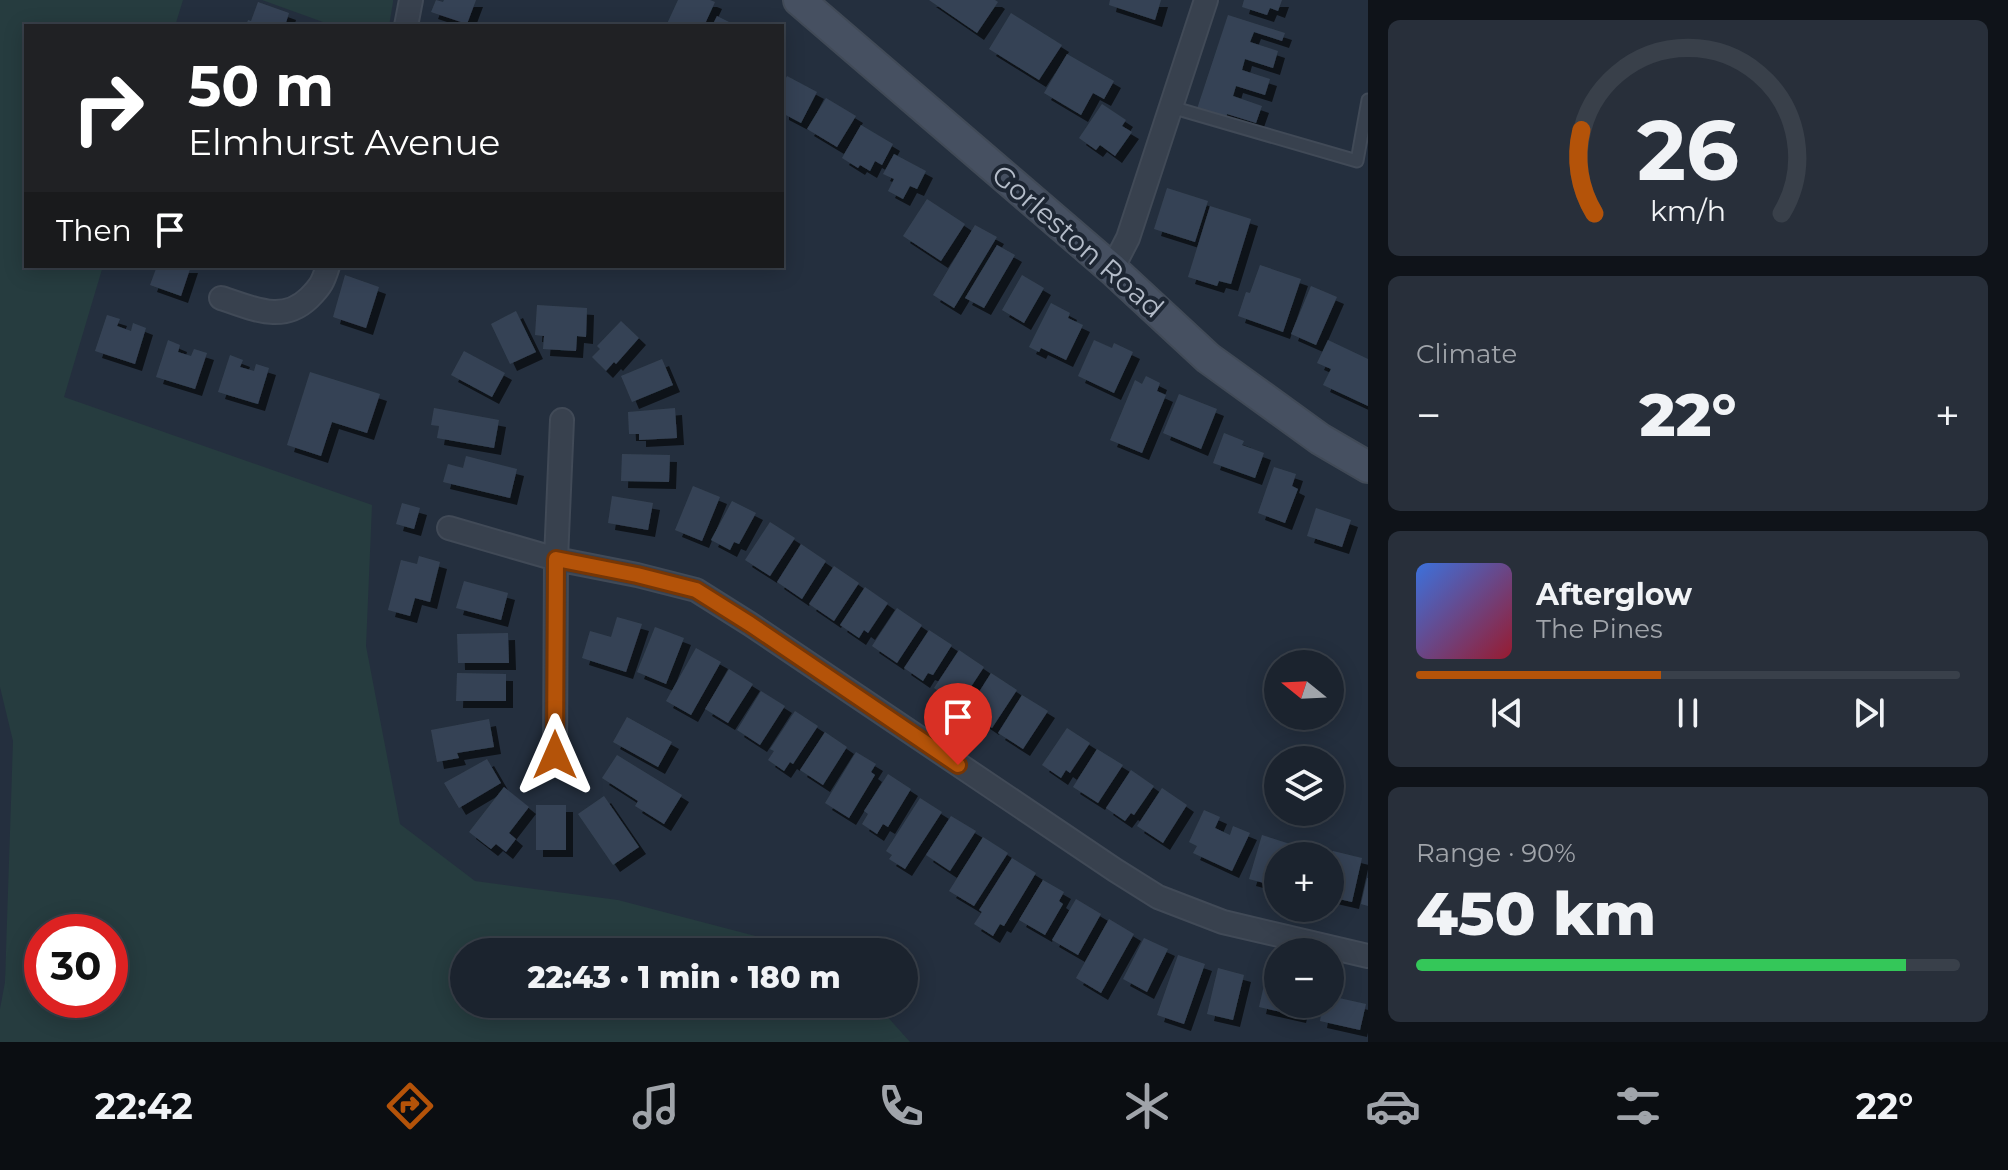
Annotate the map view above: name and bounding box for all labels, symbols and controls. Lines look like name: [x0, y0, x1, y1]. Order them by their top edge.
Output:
text: 50 m: [188, 52, 334, 120]
icon: right: [56, 56, 160, 160]
text: 26: [1637, 98, 1739, 200]
text: Elmhurst Avenue: [188, 120, 500, 164]
street label: Gorleston Road: [985, 157, 1171, 325]
text: km/h: [1650, 193, 1726, 228]
icon: arrive: [148, 208, 192, 252]
text: Then: [56, 212, 132, 249]
text: Climate: [1416, 338, 1517, 370]
text: 22°: [1640, 378, 1736, 451]
text: −: [1416, 388, 1441, 442]
text: +: [1935, 388, 1960, 442]
text: Afterglow: [1536, 576, 1692, 613]
text: The Pines: [1536, 613, 1663, 645]
north arrow: [1264, 650, 1344, 730]
map controls: [1264, 650, 1344, 1018]
pin: [924, 683, 992, 765]
icon: previous: [1485, 691, 1529, 735]
icon: pause: [1666, 691, 1710, 735]
icon: next: [1847, 691, 1891, 735]
icon: arrive: [936, 695, 980, 739]
position arrow: [513, 713, 597, 797]
button: layers: [1264, 746, 1344, 826]
text: Range · 90%: [1416, 837, 1576, 869]
button: +: [1264, 842, 1344, 922]
text: 450 km: [1416, 877, 1656, 950]
speed limit sign: 30: [24, 914, 128, 1018]
button: −: [1264, 938, 1344, 1018]
text: 22:43 · 1 min · 180 m: [527, 959, 841, 996]
icon: directions: [382, 1078, 438, 1134]
icon: music: [628, 1078, 684, 1134]
icon: phone: [873, 1078, 929, 1134]
icon: climate: [1119, 1078, 1175, 1134]
icon: car: [1365, 1078, 1421, 1134]
icon: filters: [1610, 1078, 1666, 1134]
text: 22:42: [95, 1084, 193, 1128]
text: 22°: [1856, 1084, 1913, 1128]

